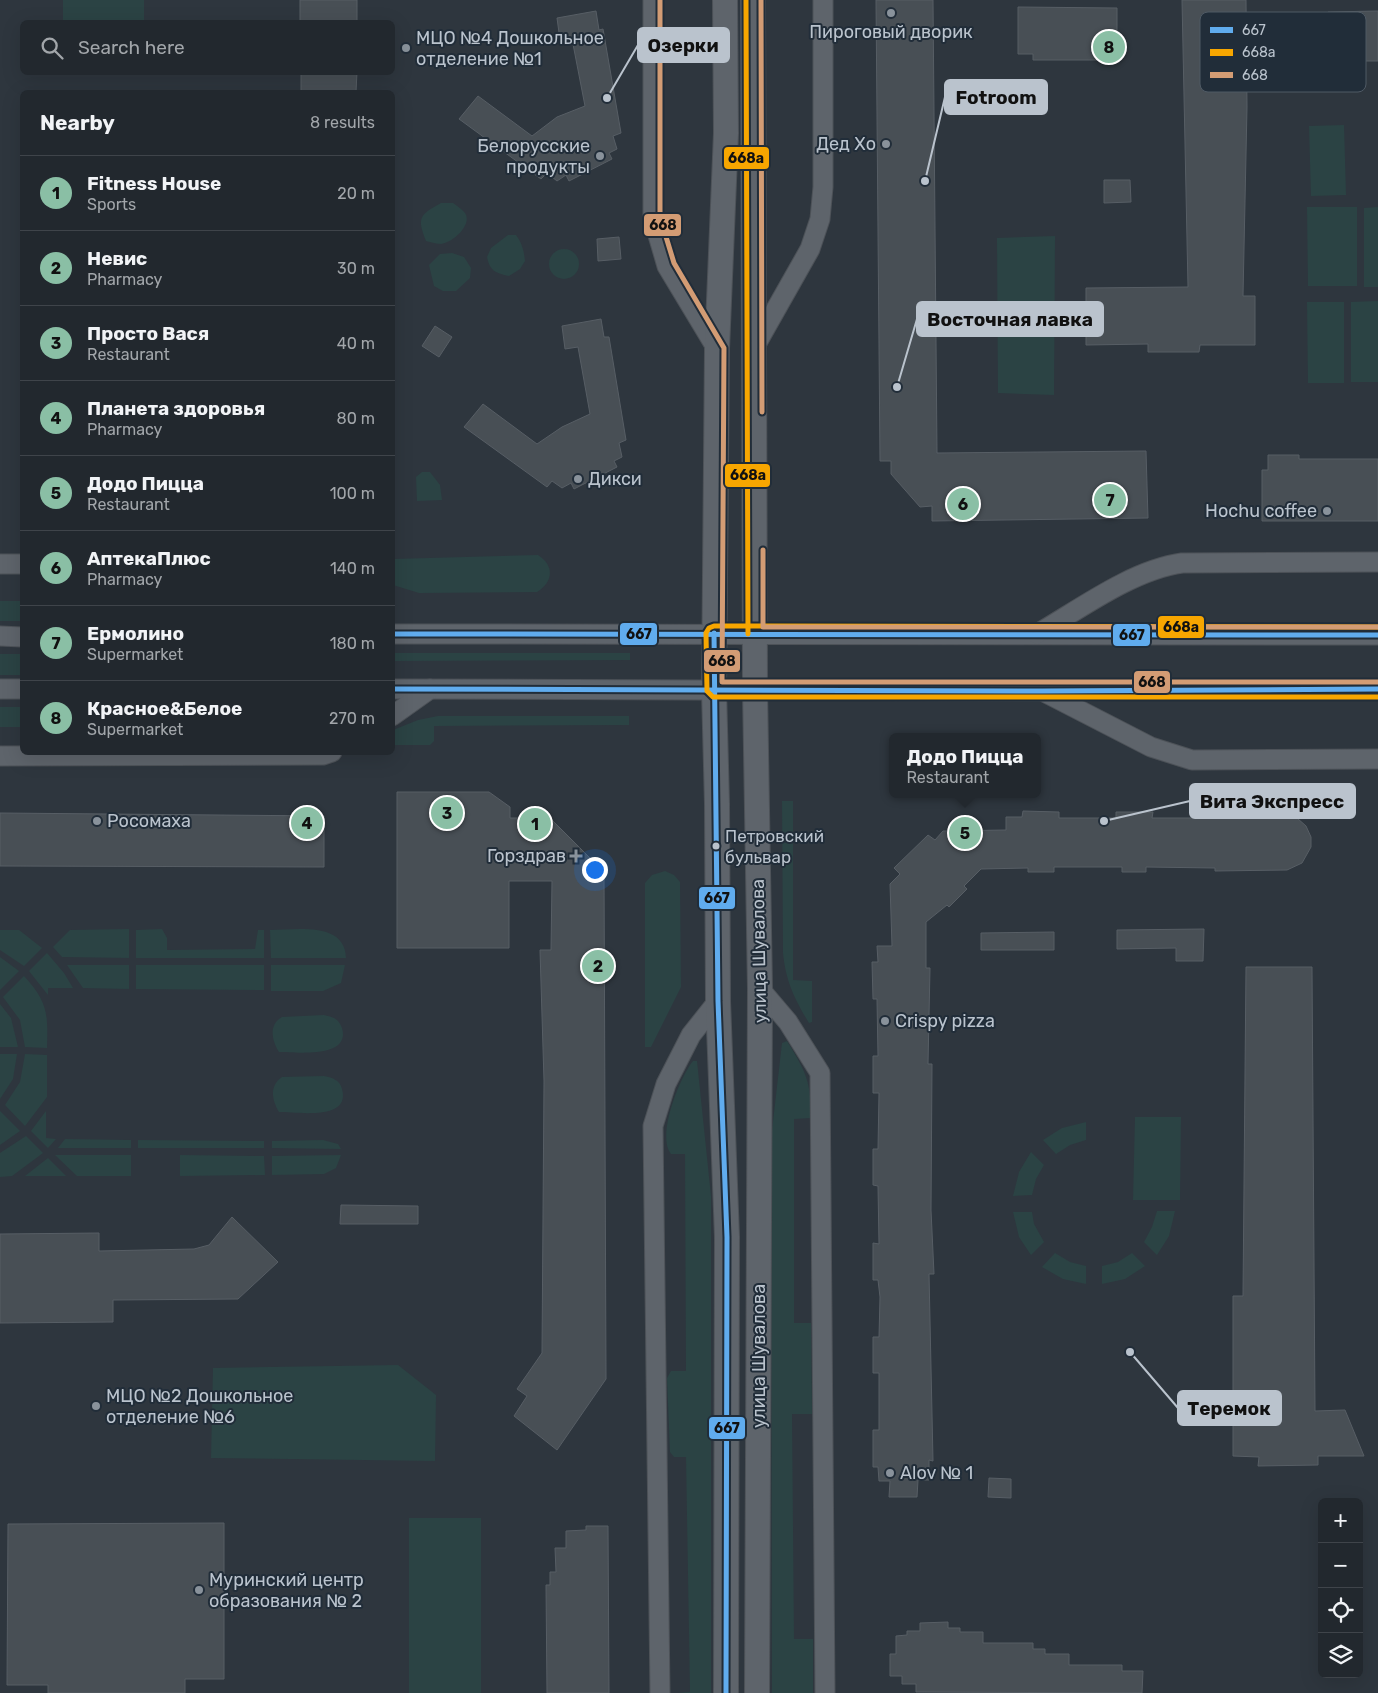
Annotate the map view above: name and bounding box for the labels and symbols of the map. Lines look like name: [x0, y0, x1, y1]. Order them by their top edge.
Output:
marker: Пироговый дворик: [885, 7, 897, 19]
legend: [1200, 12, 1366, 92]
place label: Пироговый дворик: [809, 21, 973, 43]
text: 667: [1242, 22, 1266, 39]
place label: МЦО №4 Дошкольное отделение №1: [416, 27, 604, 70]
callout: Озерки: [638, 28, 729, 62]
pin: 8: [1093, 28, 1125, 66]
text: Озерки: [647, 34, 719, 57]
marker: МЦО №4 Дошкольное отделение №1: [400, 42, 412, 54]
text: 668а: [1242, 44, 1276, 61]
text: 668: [1242, 67, 1268, 84]
callout: Fotroom: [945, 80, 1047, 114]
text: Fotroom: [955, 86, 1037, 109]
place label: Дед Хо: [816, 133, 876, 155]
place label: Белорусские продукты: [477, 135, 590, 178]
marker: Дед Хо: [880, 138, 892, 150]
line badge: 668а: [723, 146, 770, 170]
marker: Белорусские продукты: [594, 150, 606, 162]
text: 668а: [728, 150, 764, 167]
line badge: 668: [643, 213, 682, 237]
text: 668: [649, 217, 677, 234]
callout: Восточная лавка: [917, 302, 1103, 336]
text: Восточная лавка: [927, 308, 1093, 331]
line badge: 668а: [724, 463, 771, 488]
text: 668а: [730, 467, 766, 484]
place label: Дикси: [588, 468, 642, 490]
marker: Дикси: [572, 473, 584, 485]
pin: 7: [1094, 481, 1126, 519]
pin: 6: [947, 485, 979, 523]
place label: Hochu coffee: [1205, 500, 1317, 522]
marker: Hochu coffee: [1321, 505, 1333, 517]
line badge: 668а: [1157, 615, 1205, 639]
text: 668а: [1163, 619, 1199, 636]
line badge: 667: [619, 622, 658, 646]
line badge: 667: [1112, 623, 1151, 647]
text: 667: [626, 626, 652, 643]
text: 667: [1119, 627, 1145, 644]
line badge: 668: [703, 649, 741, 673]
text: 668: [708, 653, 736, 670]
line badge: 668: [1133, 670, 1171, 694]
text: 668: [1138, 674, 1166, 691]
callout: Вита Экспресс: [1190, 784, 1355, 818]
text: Вита Экспресс: [1200, 790, 1344, 813]
pin: 3: [431, 794, 463, 832]
pin: 4: [291, 804, 323, 842]
pin: 1: [519, 805, 551, 843]
place label: Росомаха: [107, 810, 191, 832]
pin: 5: [949, 814, 981, 852]
marker: Росомаха: [91, 815, 103, 827]
place label: Петровский бульвар: [725, 826, 824, 867]
marker: Петровский бульвар: [711, 841, 721, 851]
place label: Горздрав: [487, 845, 566, 867]
marker: Горздрав: [570, 850, 582, 862]
your location: [582, 857, 608, 883]
street label: улица Шувалова: [747, 879, 771, 1023]
line badge: 667: [698, 886, 736, 910]
text: 667: [704, 890, 730, 907]
pin: 2: [582, 947, 614, 985]
place label: Crispy pizza: [895, 1010, 995, 1032]
marker: Crispy pizza: [879, 1015, 891, 1027]
street label: улица Шувалова: [748, 1284, 770, 1428]
place label: МЦО №2 Дошкольное отделение №6: [106, 1385, 293, 1428]
callout: Теремок: [1178, 1391, 1281, 1425]
text: Теремок: [1187, 1397, 1271, 1420]
marker: МЦО №2 Дошкольное отделение №6: [90, 1400, 102, 1412]
line badge: 667: [708, 1416, 746, 1440]
text: 667: [714, 1420, 740, 1437]
place label: Alov № 1: [900, 1462, 973, 1484]
marker: Alov № 1: [884, 1467, 896, 1479]
place label: Муринский центр образования № 2: [209, 1569, 364, 1612]
marker: Муринский центр образования № 2: [193, 1584, 205, 1596]

